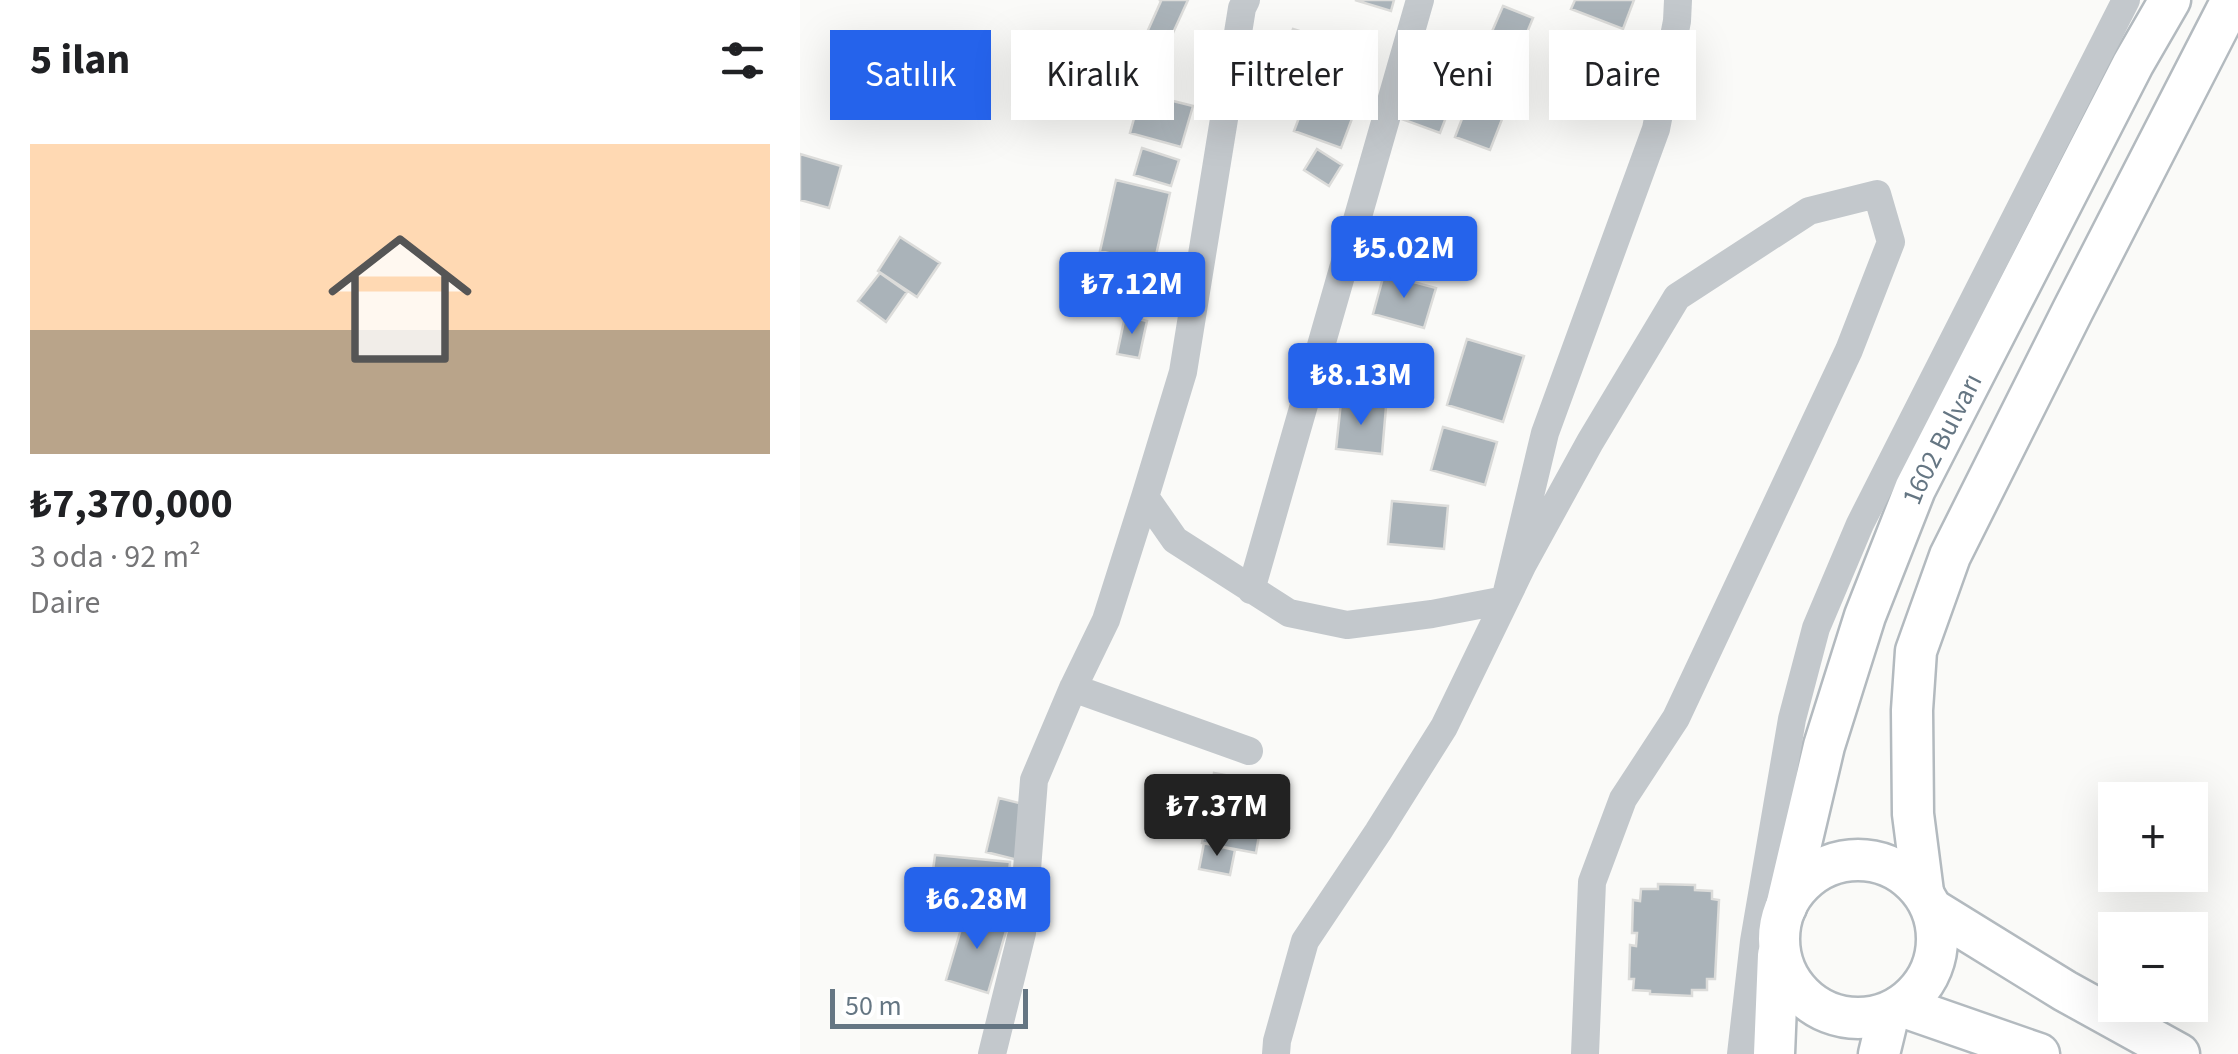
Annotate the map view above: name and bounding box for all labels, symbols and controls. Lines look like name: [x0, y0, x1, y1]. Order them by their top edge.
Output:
text: 5 ilan: [30, 30, 130, 90]
chip: Satılık: [830, 30, 991, 120]
chip: Kiralık: [1011, 30, 1174, 120]
chip: Filtreler: [1194, 30, 1378, 120]
chip: Yeni: [1398, 30, 1529, 120]
chip: Daire: [1549, 30, 1696, 120]
icon: filters: [715, 33, 770, 88]
icon: home: [310, 209, 490, 389]
pin: ₺5.02M: [1323, 216, 1485, 301]
text: ₺5.02M: [1353, 225, 1455, 271]
pin: ₺7.12M: [1051, 252, 1213, 337]
text: ₺7.12M: [1081, 261, 1183, 307]
pin: ₺8.13M: [1280, 343, 1442, 428]
text: ₺8.13M: [1310, 352, 1412, 398]
street label: 1602 Bulvarı: [1892, 366, 1992, 511]
text: ₺7,370,000: [30, 474, 233, 534]
text: 3 oda · 92 m²: [30, 534, 201, 580]
text: Daire: [30, 580, 100, 626]
pin: ₺7.37M: [1136, 774, 1298, 859]
map controls: [2098, 782, 2208, 1022]
button: +: [2098, 782, 2208, 892]
text: ₺7.37M: [1166, 783, 1268, 829]
pin: ₺6.28M: [896, 867, 1058, 952]
text: ₺6.28M: [926, 876, 1028, 922]
button: −: [2098, 912, 2208, 1022]
scale bar: [830, 984, 1028, 1028]
text: 50 m: [845, 986, 902, 1026]

